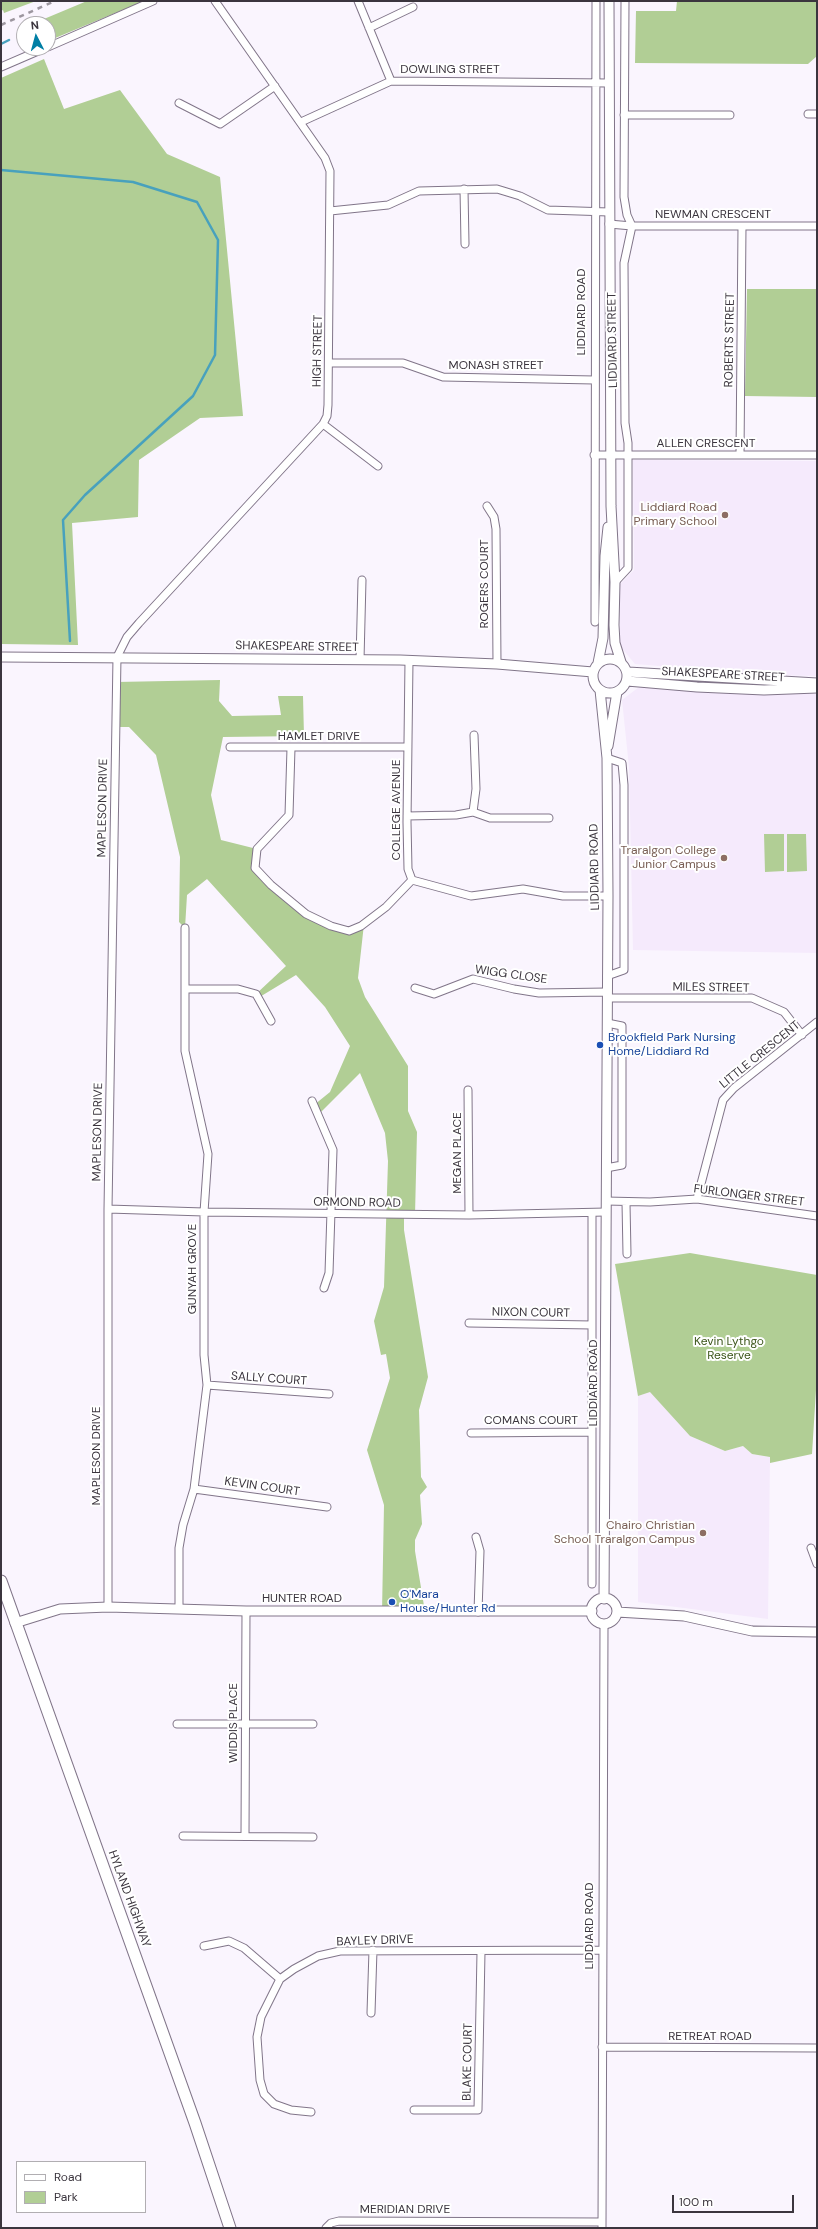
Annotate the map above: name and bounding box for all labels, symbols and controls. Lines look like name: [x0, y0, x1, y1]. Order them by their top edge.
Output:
north arrow: [16, 16, 56, 56]
text: N: [30, 18, 40, 32]
street label: DOWLING STREET: [400, 63, 500, 77]
street label: NEWMAN CRESCENT: [655, 208, 771, 222]
street label: LIDDIARD ROAD: [575, 268, 589, 356]
street label: LIDDIARD STREET: [605, 292, 621, 388]
street label: ROBERTS STREET: [722, 292, 738, 388]
street label: HIGH STREET: [310, 315, 326, 387]
street label: MONASH STREET: [449, 359, 543, 373]
street label: ALLEN CRESCENT: [657, 437, 755, 451]
place label: Liddiard Road Primary School: [634, 501, 717, 529]
marker: Liddiard Road Primary School: [720, 510, 730, 520]
street label: ROGERS COURT: [478, 539, 492, 629]
street label: SHAKESPEARE STREET: [235, 639, 359, 655]
street label: SHAKESPEARE STREET: [661, 665, 785, 685]
street label: HAMLET DRIVE: [278, 730, 360, 744]
street label: MAPLESON DRIVE: [95, 758, 111, 858]
street label: COLLEGE AVENUE: [390, 760, 404, 860]
street label: LIDDIARD ROAD: [587, 823, 603, 911]
place label: Traralgon College Junior Campus: [621, 844, 716, 872]
marker: Traralgon College Junior Campus: [719, 853, 729, 863]
street label: WIGG CLOSE: [474, 963, 548, 987]
street label: MILES STREET: [672, 980, 750, 996]
street label: LITTLE CRESCENT: [717, 1018, 803, 1092]
place label: Brookfield Park Nursing Home/Liddiard Rd: [608, 1031, 736, 1059]
marker: Brookfield Park Nursing Home/Liddiard Rd: [595, 1040, 605, 1050]
street label: MAPLESON DRIVE: [90, 1082, 106, 1182]
street label: MEGAN PLACE: [451, 1112, 465, 1194]
street label: FURLONGER STREET: [693, 1182, 805, 1210]
street label: ORMOND ROAD: [313, 1195, 401, 1211]
street label: GUNYAH GROVE: [186, 1224, 200, 1314]
street label: NIXON COURT: [492, 1305, 570, 1321]
park label: Kevin Lythgo Reserve: [694, 1335, 764, 1363]
street label: LIDDIARD ROAD: [587, 1339, 601, 1427]
street label: SALLY COURT: [231, 1369, 307, 1389]
street label: MAPLESON DRIVE: [90, 1407, 104, 1505]
street label: COMANS COURT: [484, 1414, 578, 1428]
street label: KEVIN COURT: [224, 1475, 300, 1499]
place label: Chairo Christian School Traralgon Campus: [554, 1519, 695, 1547]
marker: Chairo Christian School Traralgon Campus: [698, 1528, 708, 1538]
place label: O'Mara House/Hunter Rd: [400, 1588, 496, 1616]
street label: HUNTER ROAD: [262, 1592, 342, 1606]
marker: O'Mara House/Hunter Rd: [387, 1597, 397, 1607]
street label: WIDDIS PLACE: [227, 1683, 241, 1763]
street label: HYLAND HIGHWAY: [105, 1849, 153, 1949]
street label: LIDDIARD ROAD: [583, 1882, 597, 1970]
street label: BAYLEY DRIVE: [336, 1932, 414, 1950]
street label: BLAKE COURT: [460, 2023, 476, 2101]
street label: RETREAT ROAD: [668, 2030, 752, 2044]
legend: [16, 2161, 146, 2213]
text: Road: [54, 2169, 82, 2185]
scale bar: [674, 2187, 796, 2213]
text: Park: [54, 2189, 78, 2205]
text: 100 m: [679, 2194, 713, 2210]
street label: MERIDIAN DRIVE: [360, 2203, 450, 2217]

